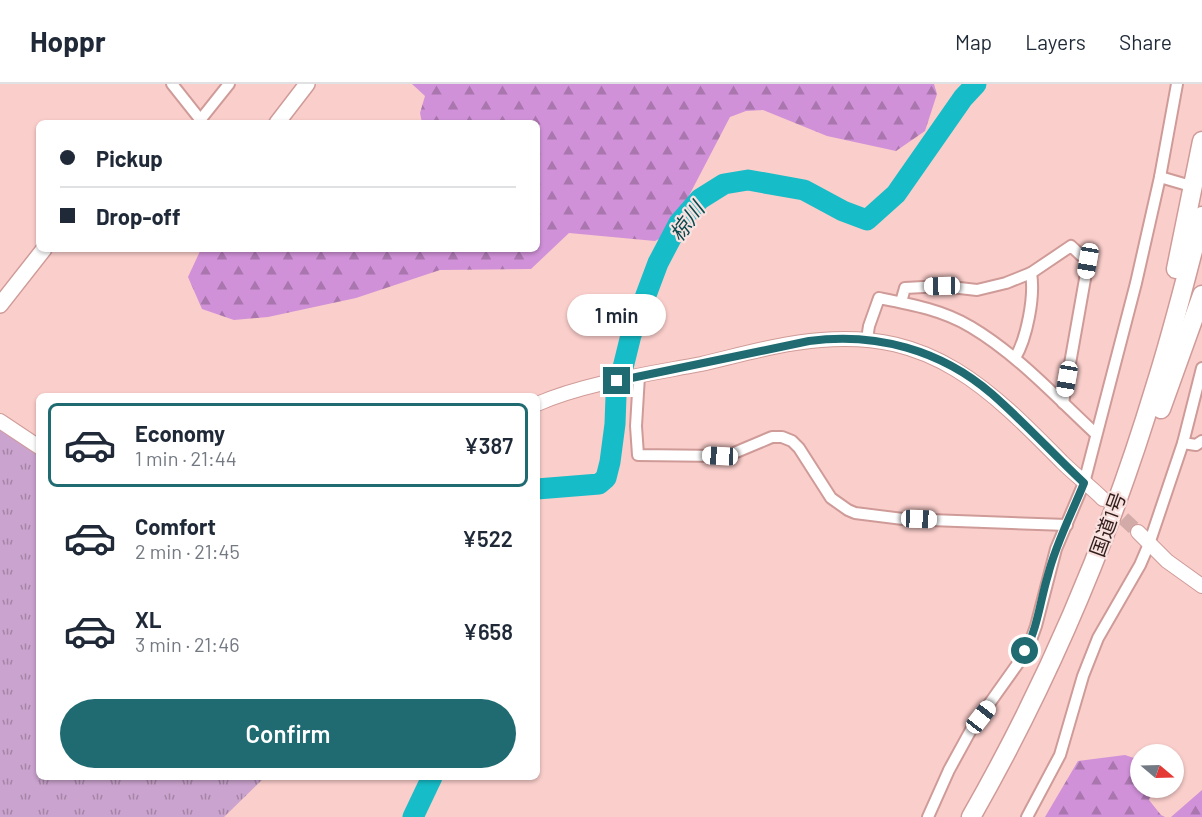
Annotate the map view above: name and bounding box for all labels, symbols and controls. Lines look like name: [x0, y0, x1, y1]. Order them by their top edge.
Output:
text: Hoppr: [30, 24, 106, 58]
text: Map: [955, 29, 992, 54]
text: Layers: [1025, 29, 1086, 54]
text: Share: [1119, 29, 1172, 54]
text: Pickup: [96, 145, 163, 171]
water label: 椋川: [663, 195, 710, 245]
text: Drop-off: [96, 203, 180, 229]
car: [1076, 242, 1100, 280]
car: [924, 277, 960, 295]
callout: 1 min: [568, 294, 666, 336]
text: 1 min: [595, 303, 638, 327]
car: [1055, 360, 1079, 398]
route end: [603, 367, 630, 394]
icon: car: [63, 418, 117, 472]
text: Economy: [135, 420, 225, 446]
text: ¥387: [464, 432, 513, 458]
text: 1 min · 21:44: [135, 446, 237, 470]
car: [702, 446, 738, 466]
street label: 国道1号: [1084, 488, 1130, 560]
car: [901, 509, 937, 529]
icon: car: [63, 511, 117, 565]
text: Comfort: [135, 513, 216, 539]
text: ¥522: [462, 525, 513, 551]
text: 2 min · 21:45: [135, 539, 240, 563]
icon: car: [63, 604, 117, 658]
text: XL: [135, 606, 161, 632]
text: ¥658: [463, 618, 513, 644]
text: 3 min · 21:46: [135, 632, 239, 656]
route start: [1011, 637, 1038, 664]
car: [963, 697, 999, 737]
button: Confirm: [60, 699, 516, 768]
north arrow: [1130, 744, 1184, 798]
map controls: [1130, 744, 1184, 798]

